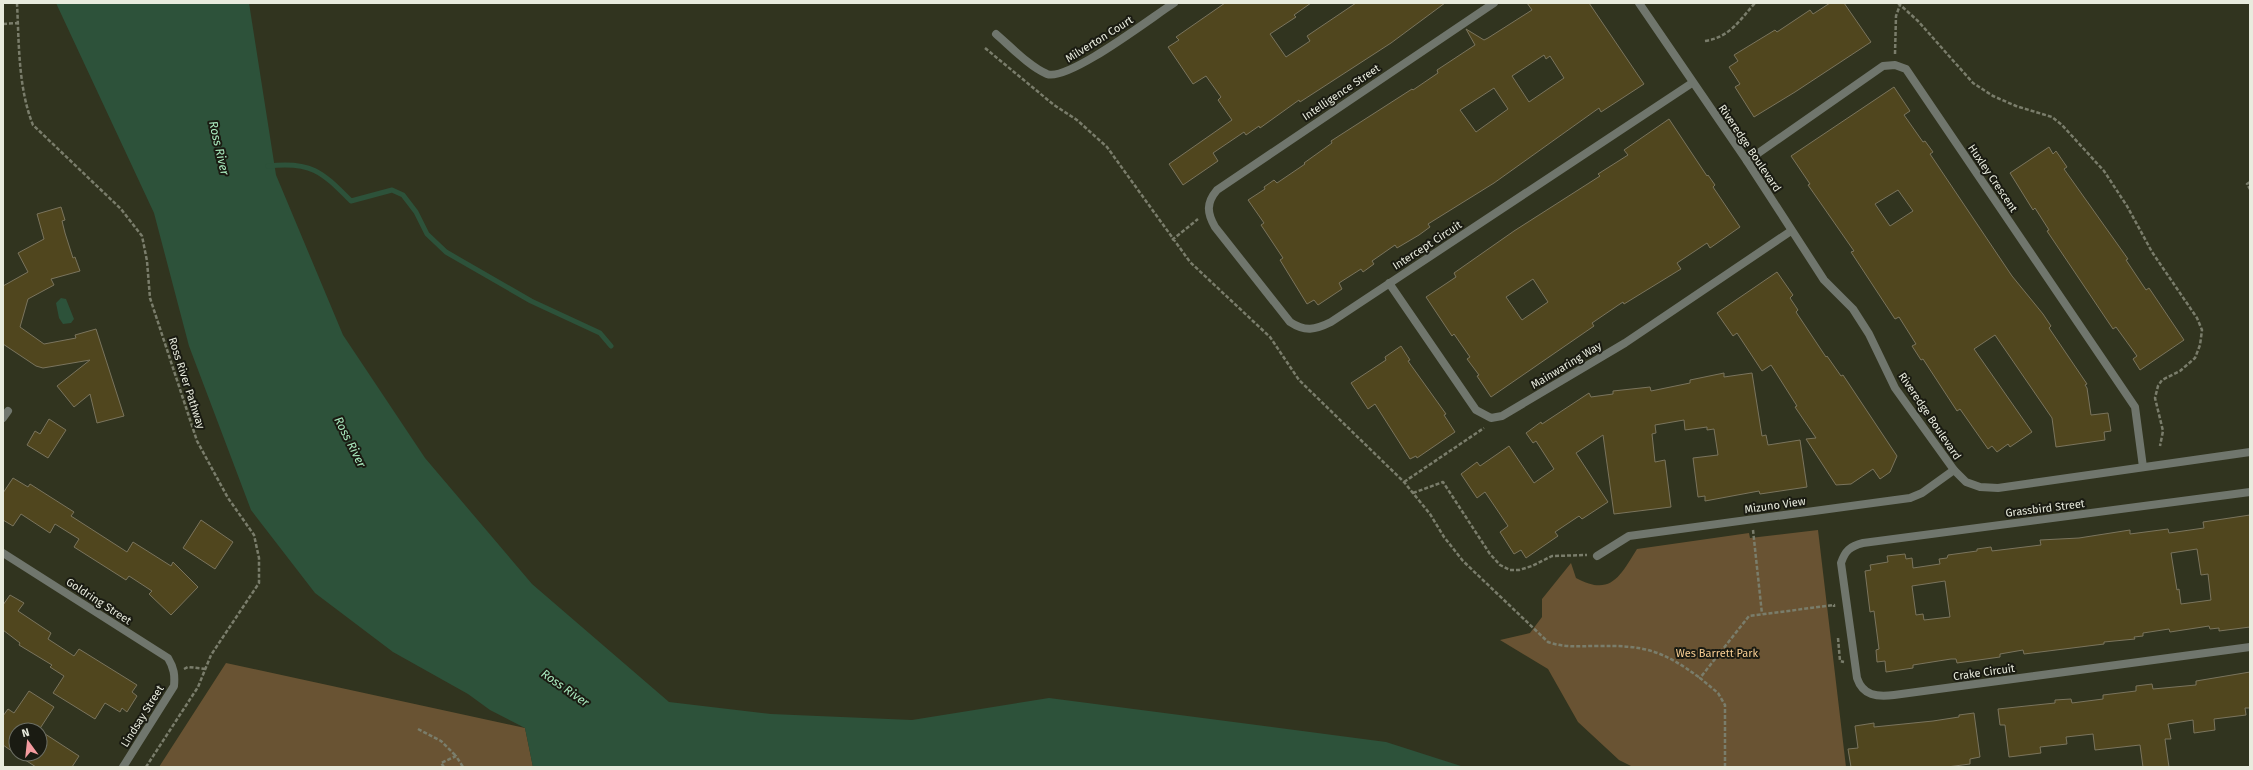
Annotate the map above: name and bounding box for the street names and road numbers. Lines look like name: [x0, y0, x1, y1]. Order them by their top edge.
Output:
street label: Milverton Court: [1063, 14, 1135, 65]
street label: Intelligence Street: [1300, 62, 1383, 123]
street label: Riveredge Boulevard: [1716, 102, 1784, 194]
street label: Huxley Crescent: [1965, 142, 2020, 215]
street label: Intercept Circuit: [1390, 218, 1464, 273]
street label: Ross River Pathway: [166, 336, 208, 431]
street label: Mainwaring Way: [1529, 339, 1604, 392]
street label: Riveredge Boulevard: [1896, 370, 1964, 462]
street label: Mizuno View: [1744, 495, 1807, 516]
street label: Grassbird Street: [2005, 497, 2085, 520]
street label: Goldring Street: [64, 575, 134, 627]
street label: Crake Circuit: [1952, 662, 2016, 683]
street label: Lindsay Street: [118, 683, 167, 750]

